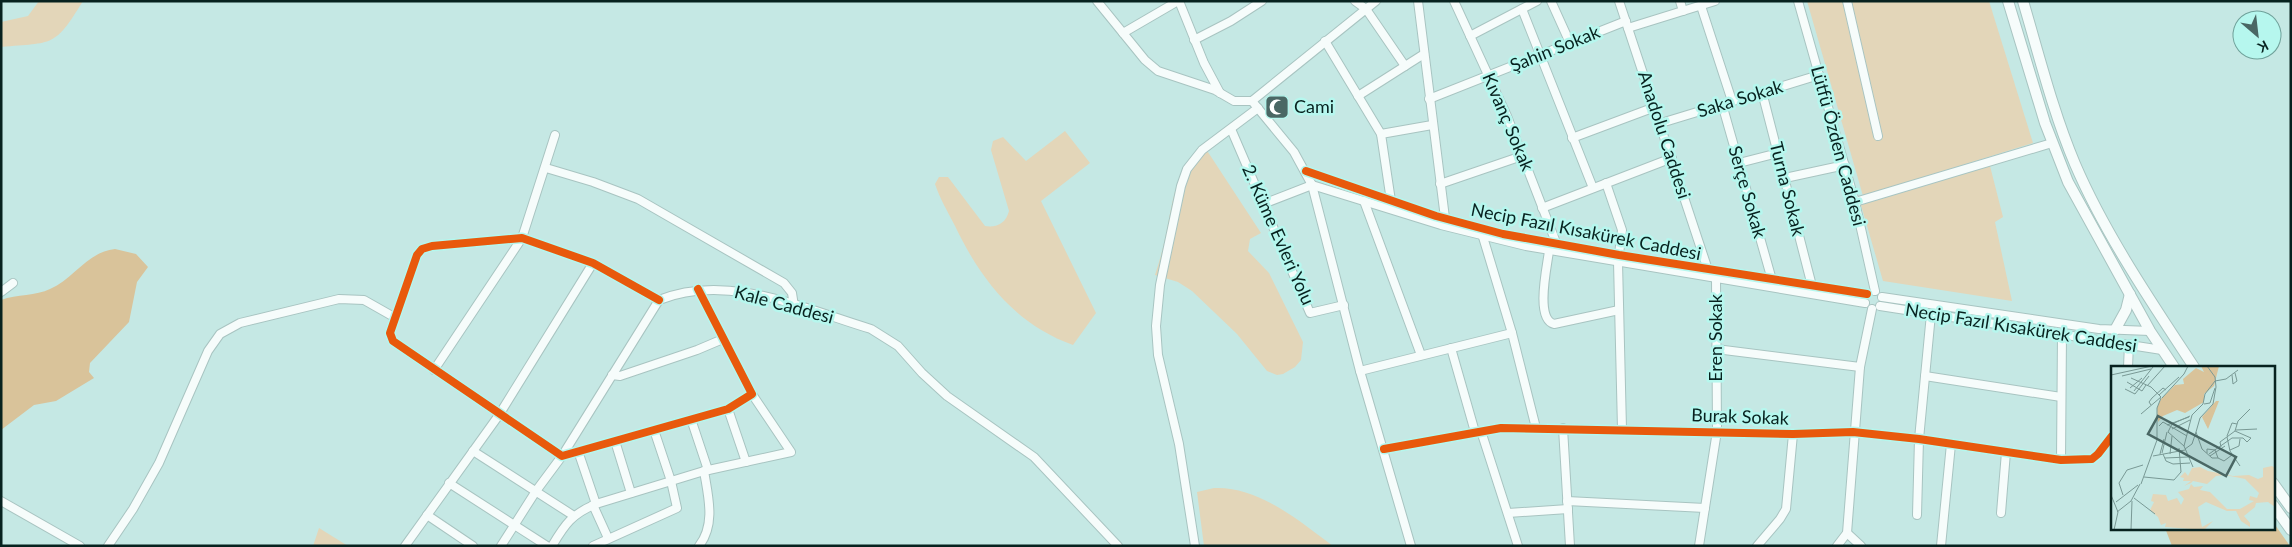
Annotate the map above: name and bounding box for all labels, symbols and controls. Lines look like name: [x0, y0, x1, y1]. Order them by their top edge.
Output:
north arrow: [2232, 10, 2282, 60]
street label: Şahin Sokak: [1507, 20, 1603, 76]
text: K: [2255, 37, 2272, 57]
street label: Lütfü Özden Caddesi: [1807, 63, 1871, 228]
street label: Anadolu Caddesi: [1634, 68, 1696, 201]
street label: Kıvanç Sokak: [1478, 69, 1540, 175]
street label: Saka Sokak: [1694, 74, 1786, 121]
mosque icon: Cami: [1264, 94, 1290, 120]
place label: Cami: [1294, 95, 1334, 117]
street label: Turna Sokak: [1766, 139, 1810, 239]
street label: Serçe Sokak: [1724, 143, 1772, 241]
street label: 2. Küme Evleri Yolu: [1238, 161, 1320, 308]
street label: Necip Fazıl Kısakürek Caddesi: [1469, 198, 1703, 264]
street label: Kale Caddesi: [732, 280, 836, 328]
street label: Eren Sokak: [1704, 293, 1726, 382]
street label: Necip Fazıl Kısakürek Caddesi: [1904, 298, 2138, 356]
inset map: [2111, 366, 2274, 530]
street label: Burak Sokak: [1691, 403, 1790, 429]

